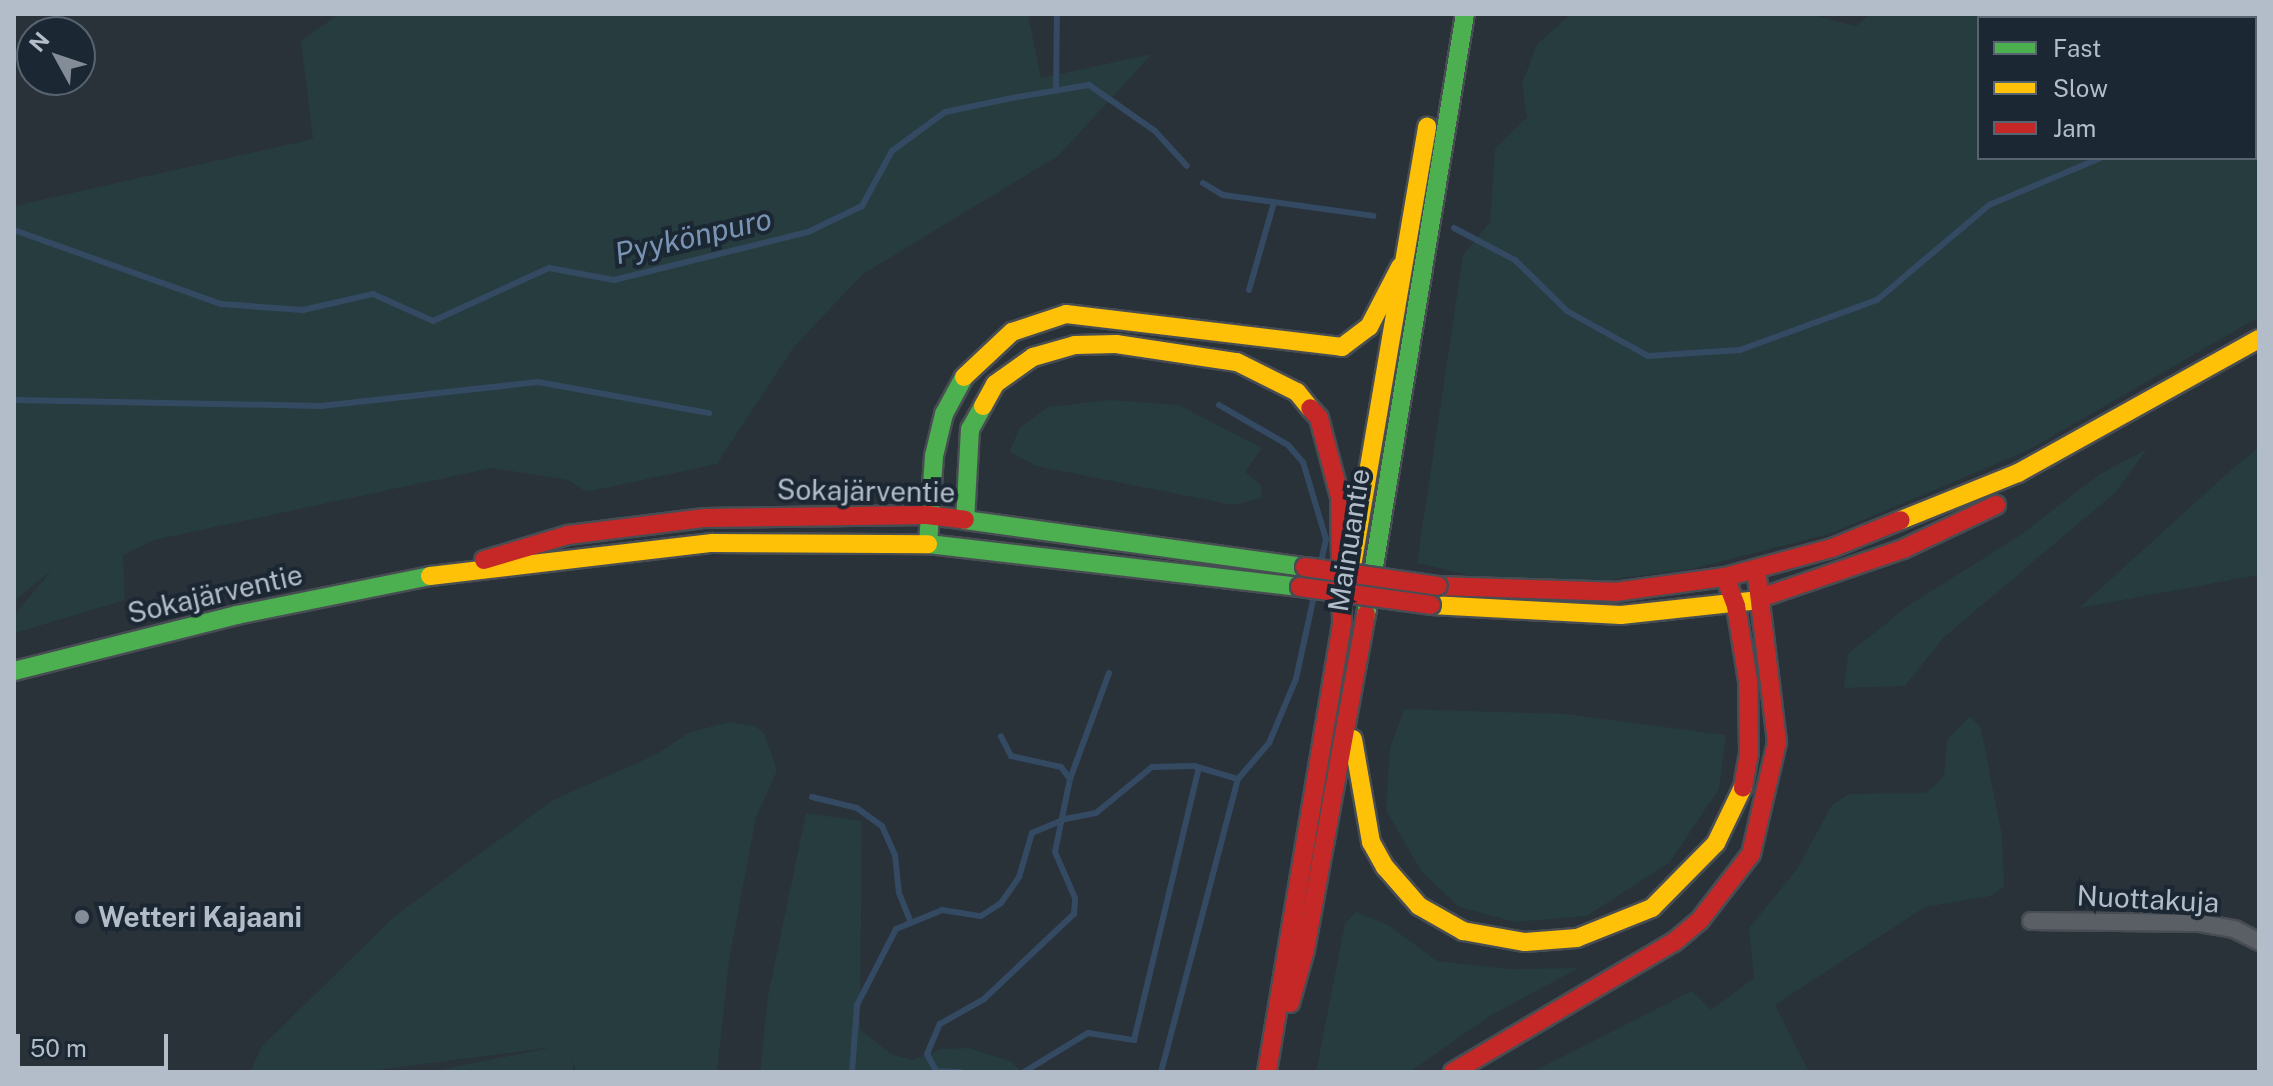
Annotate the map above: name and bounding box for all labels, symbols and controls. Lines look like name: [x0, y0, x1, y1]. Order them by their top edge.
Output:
north arrow: [16, 16, 96, 96]
legend: [1977, 16, 2257, 160]
text: N: [24, 27, 55, 57]
text: Fast: [2053, 34, 2101, 62]
text: Slow: [2053, 74, 2108, 102]
text: Jam: [2053, 114, 2096, 142]
water label: Pyykönpuro: [611, 200, 775, 272]
street label: Mainuantie: [1321, 466, 1377, 614]
street label: Sokajärventie: [776, 473, 956, 509]
street label: Sokajärventie: [124, 558, 306, 630]
street label: Nuottakuja: [2076, 878, 2220, 920]
place label: Wetteri Kajaani: [98, 900, 302, 934]
marker: Wetteri Kajaani: [73, 908, 91, 926]
scale bar: [20, 1018, 172, 1068]
text: 50 m: [30, 1034, 87, 1062]

